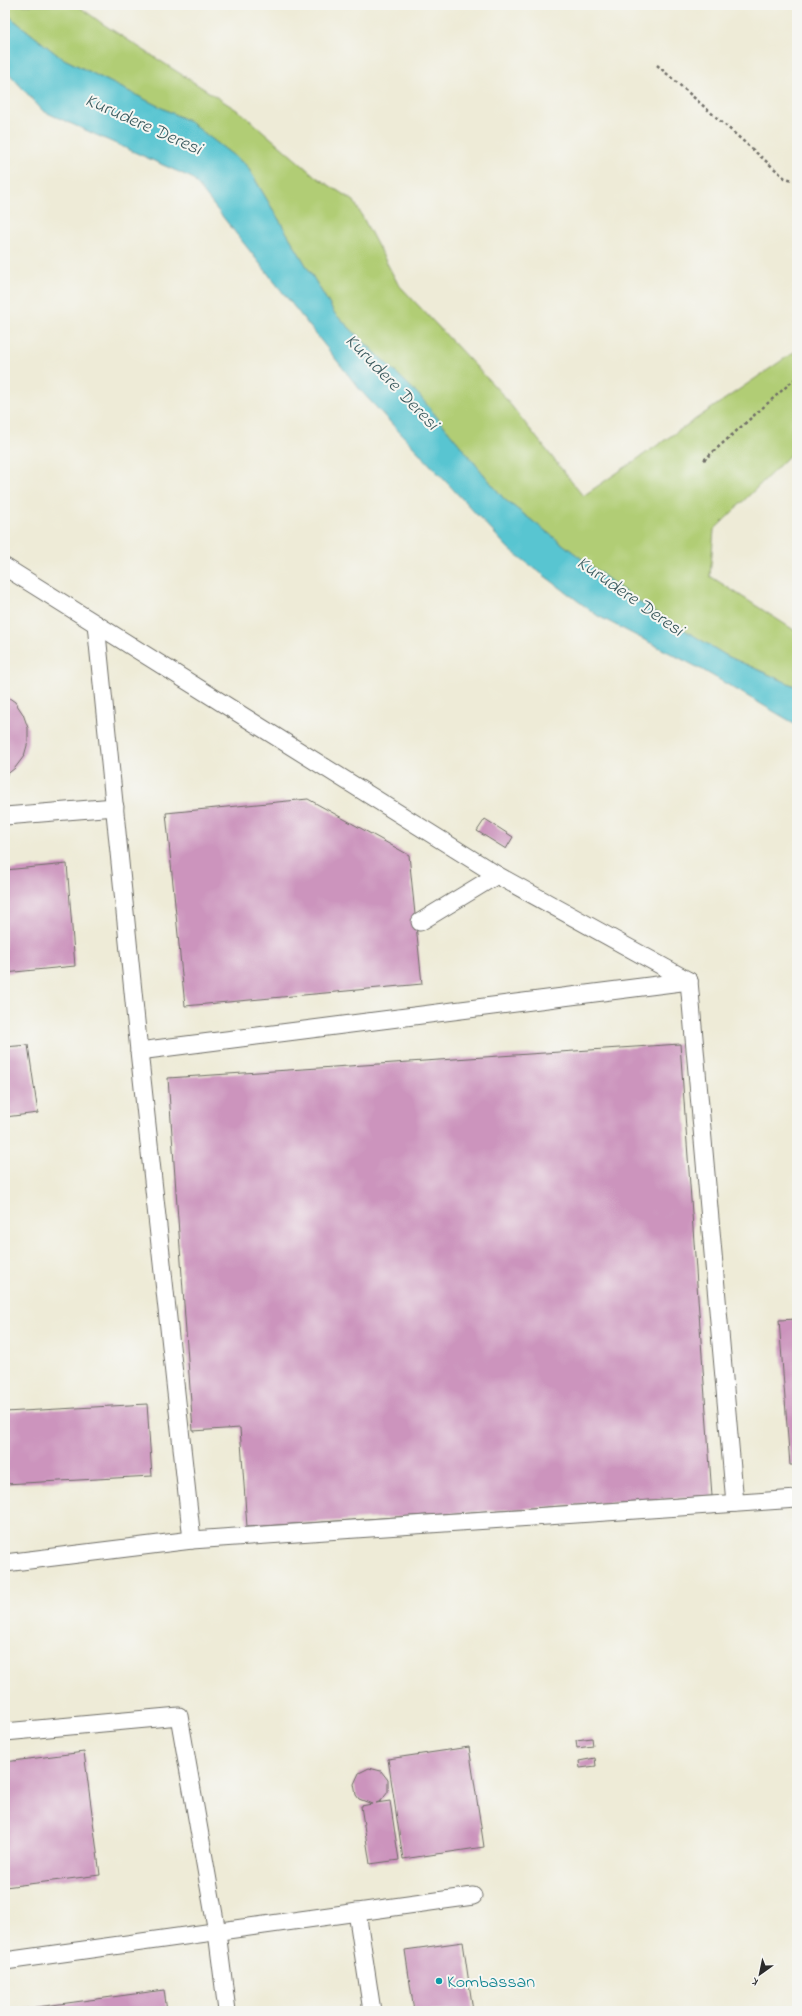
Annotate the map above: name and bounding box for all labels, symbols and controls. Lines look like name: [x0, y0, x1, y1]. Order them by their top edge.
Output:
water label: Kurudere Deresi: [80, 88, 207, 164]
water label: Kurudere Deresi: [338, 328, 445, 438]
water label: Kurudere Deresi: [571, 550, 690, 645]
north arrow: [740, 1954, 780, 1994]
place label: Kombassan: [447, 1970, 535, 1996]
text: K: [748, 1973, 762, 1990]
marker: Kombassan: [434, 1976, 444, 1986]

